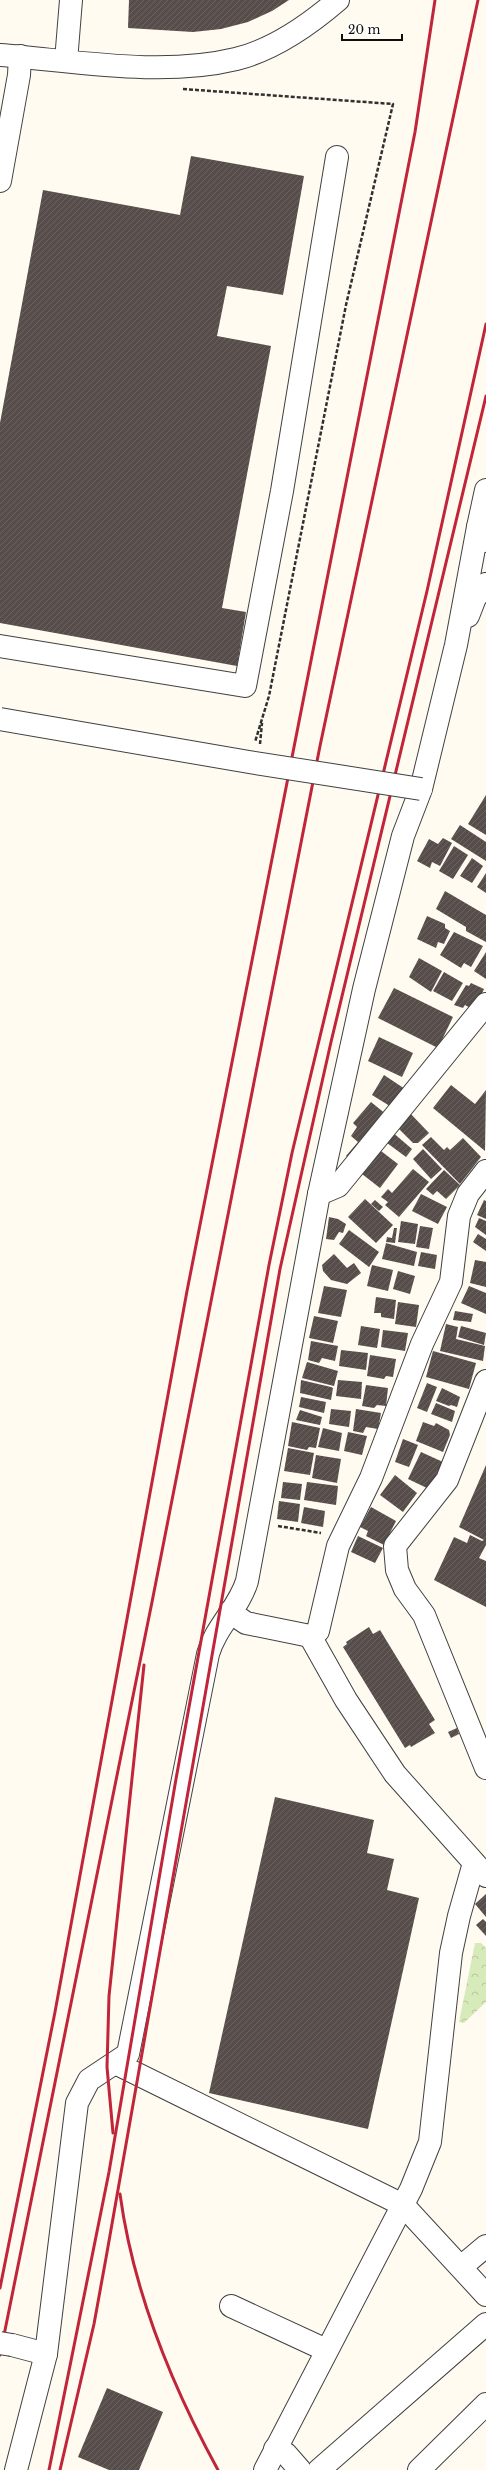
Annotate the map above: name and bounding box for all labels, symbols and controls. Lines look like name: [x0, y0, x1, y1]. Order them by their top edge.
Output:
scale bar: [342, 16, 402, 42]
text: 20 m: [348, 22, 380, 37]

